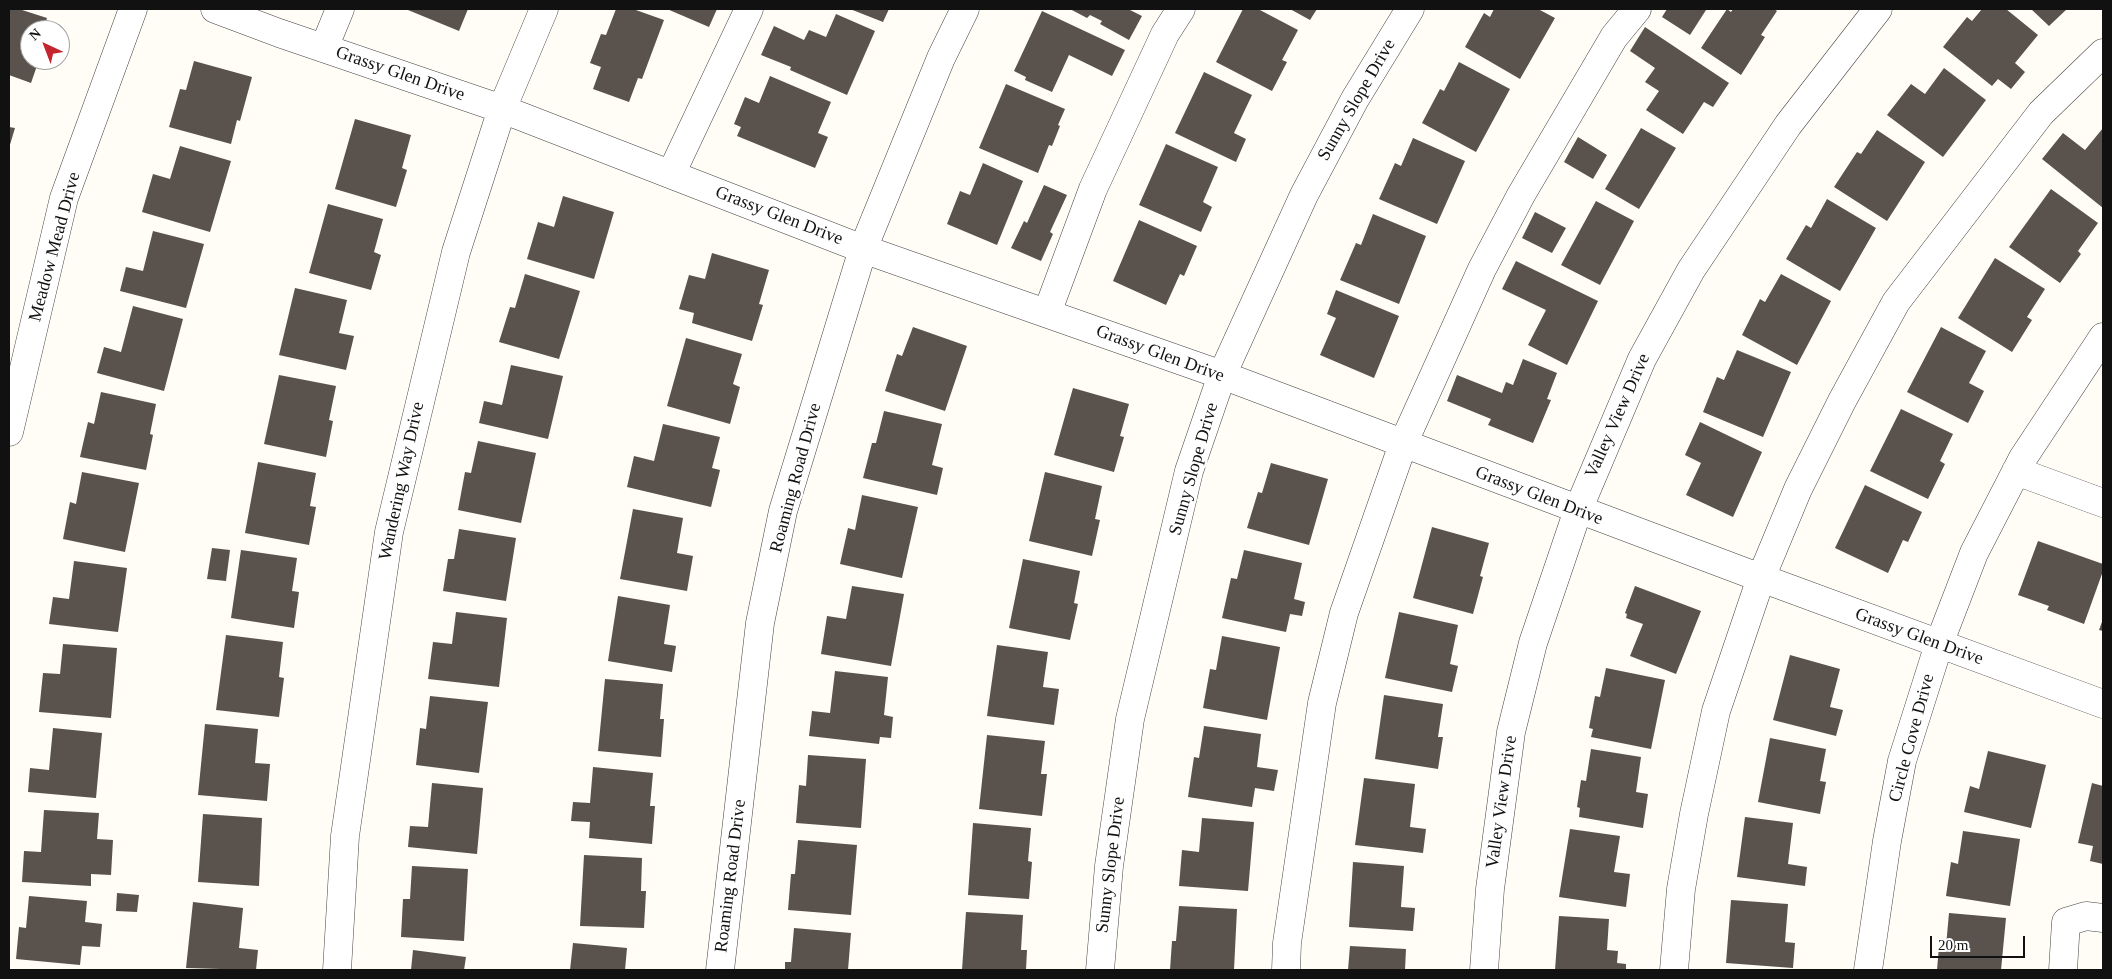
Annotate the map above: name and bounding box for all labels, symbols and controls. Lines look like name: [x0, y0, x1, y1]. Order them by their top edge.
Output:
north arrow: [20, 20, 70, 70]
text: N: [26, 25, 44, 43]
street label: Sunny Slope Drive: [1313, 35, 1401, 165]
street label: Grassy Glen Drive: [333, 42, 467, 106]
street label: Meadow Mead Drive: [25, 170, 85, 324]
street label: Grassy Glen Drive: [712, 182, 846, 250]
street label: Grassy Glen Drive: [1093, 321, 1227, 387]
street label: Valley View Drive: [1581, 350, 1655, 482]
street label: Wandering Way Drive: [375, 400, 429, 562]
street label: Sunny Slope Drive: [1165, 400, 1223, 538]
street label: Roaming Road Drive: [766, 401, 826, 555]
street label: Grassy Glen Drive: [1472, 462, 1606, 530]
street label: Grassy Glen Drive: [1852, 604, 1986, 670]
street label: Circle Cove Drive: [1884, 671, 1940, 805]
street label: Valley View Drive: [1482, 734, 1522, 870]
street label: Sunny Slope Drive: [1092, 796, 1130, 934]
street label: Roaming Road Drive: [711, 798, 751, 954]
scale bar: [1932, 926, 2027, 958]
text: 20 m: [1938, 937, 1968, 953]

